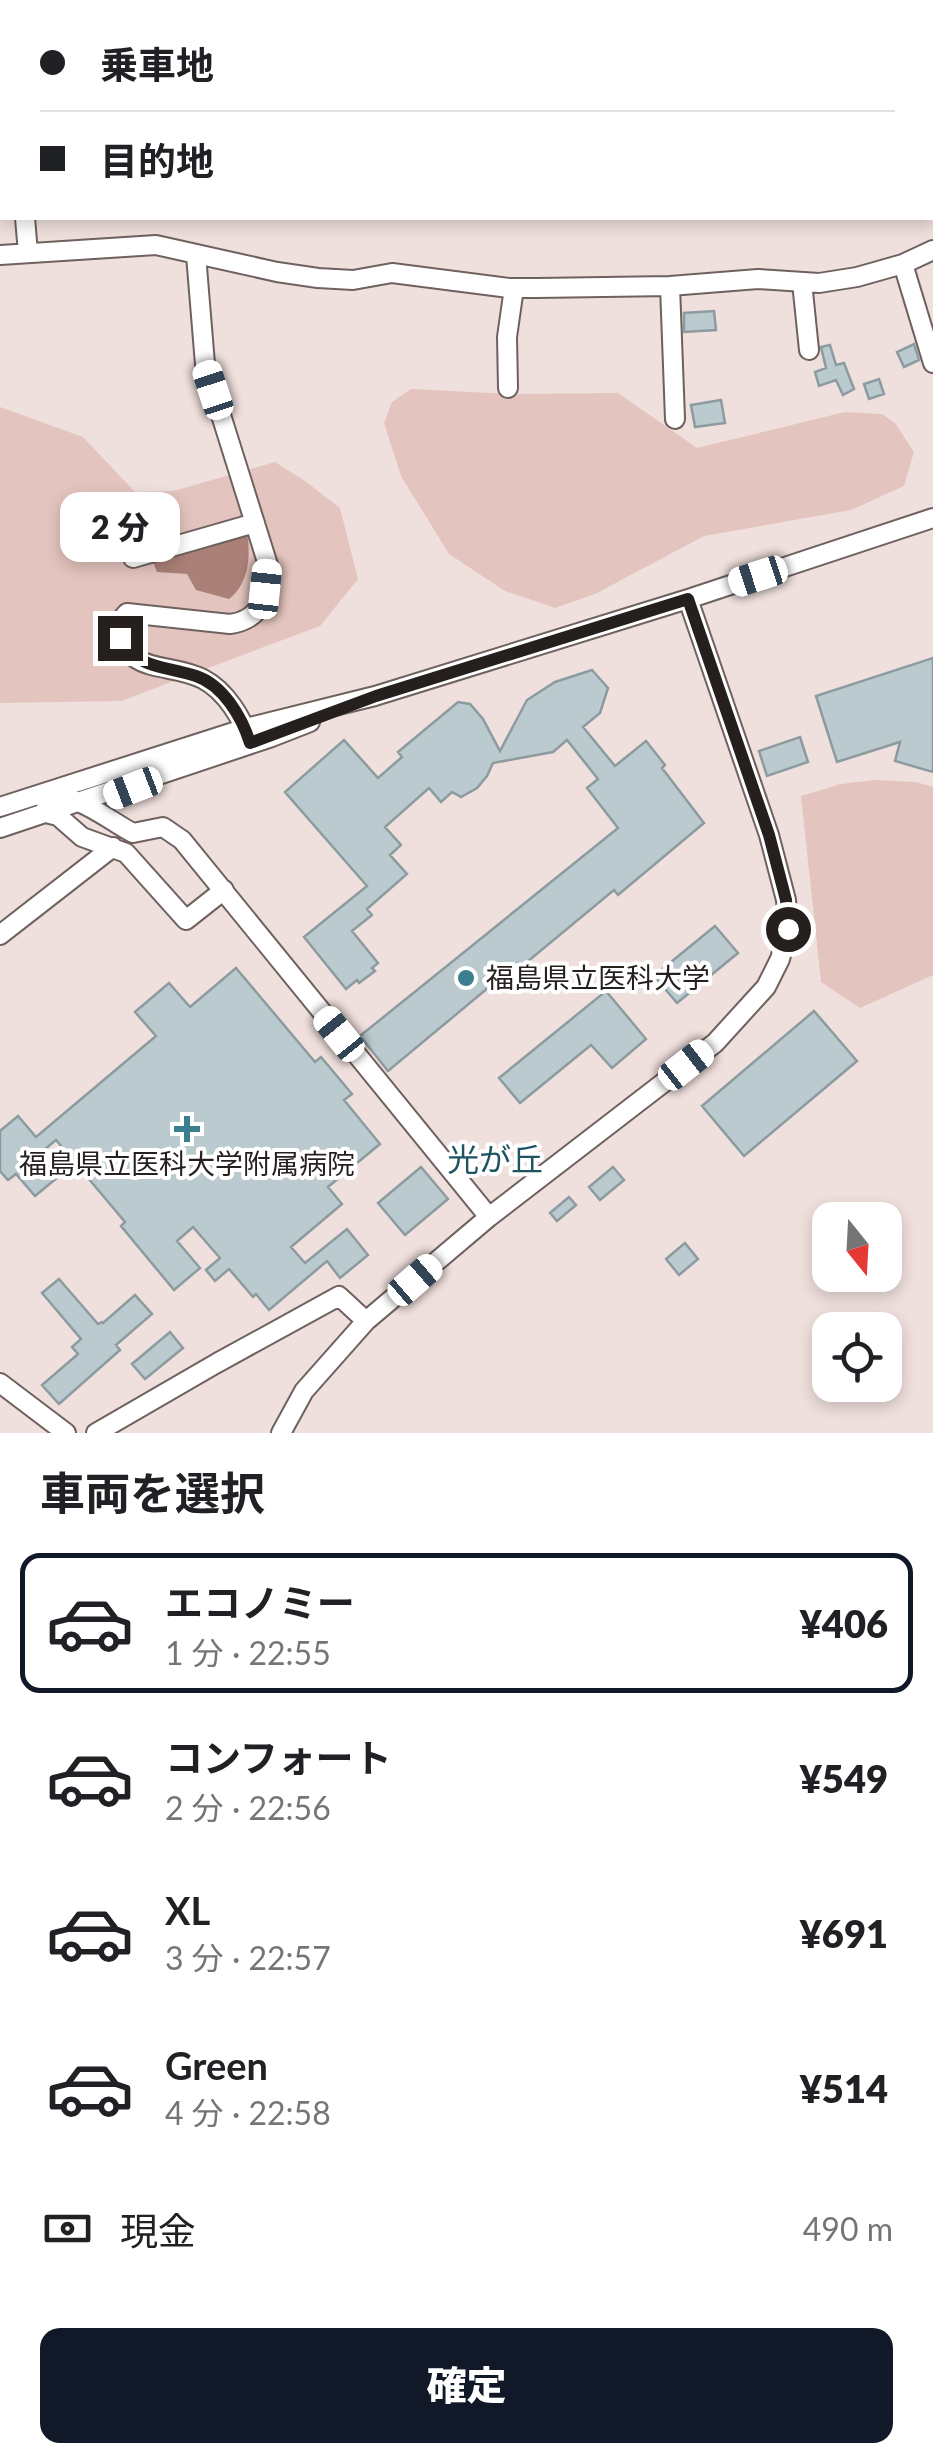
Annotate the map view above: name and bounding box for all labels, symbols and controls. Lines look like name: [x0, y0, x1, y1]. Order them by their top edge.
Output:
text: 乗車地: [100, 41, 214, 87]
text: 目的地: [100, 137, 214, 183]
car: [189, 357, 237, 423]
callout: 2 分: [60, 493, 180, 563]
text: 2 分: [91, 507, 149, 546]
car: [725, 552, 791, 600]
car: [247, 558, 283, 620]
route end: [98, 616, 143, 661]
car: [100, 763, 166, 813]
route start: [766, 907, 811, 952]
place label: 福島県立医科大学: [486, 960, 710, 994]
marker: 福島県立医科大学: [455, 967, 477, 989]
car: [308, 1001, 370, 1067]
car: [653, 1035, 719, 1095]
marker: 福島県立医科大学附属病院: [174, 1116, 200, 1142]
district label: 光が丘: [447, 1139, 543, 1178]
place label: 福島県立医科大学附属病院: [19, 1146, 355, 1180]
north arrow: [812, 1202, 902, 1292]
map controls: [812, 1202, 902, 1402]
car: [383, 1249, 447, 1311]
button: locate: [812, 1312, 902, 1402]
text: 車両を選択: [40, 1466, 265, 1520]
icon: car: [45, 1578, 135, 1668]
text: エコノミー: [165, 1579, 355, 1625]
text: ¥406: [800, 1600, 888, 1646]
text: 1 分 · 22:55: [165, 1633, 331, 1672]
icon: car: [45, 1733, 135, 1823]
text: コンフォート: [165, 1734, 392, 1780]
text: ¥549: [800, 1755, 888, 1801]
text: 2 分 · 22:56: [165, 1788, 331, 1827]
text: XL: [165, 1887, 210, 1933]
icon: car: [45, 1888, 135, 1978]
text: ¥691: [800, 1910, 888, 1956]
text: 3 分 · 22:57: [165, 1938, 331, 1977]
text: Green: [165, 2042, 268, 2088]
icon: car: [45, 2043, 135, 2133]
text: ¥514: [800, 2065, 888, 2111]
text: 4 分 · 22:58: [165, 2093, 331, 2132]
icon: cash: [40, 2201, 95, 2256]
text: 現金: [120, 2207, 196, 2253]
text: 490 m: [803, 2209, 893, 2248]
button: 確定: [40, 2328, 893, 2443]

